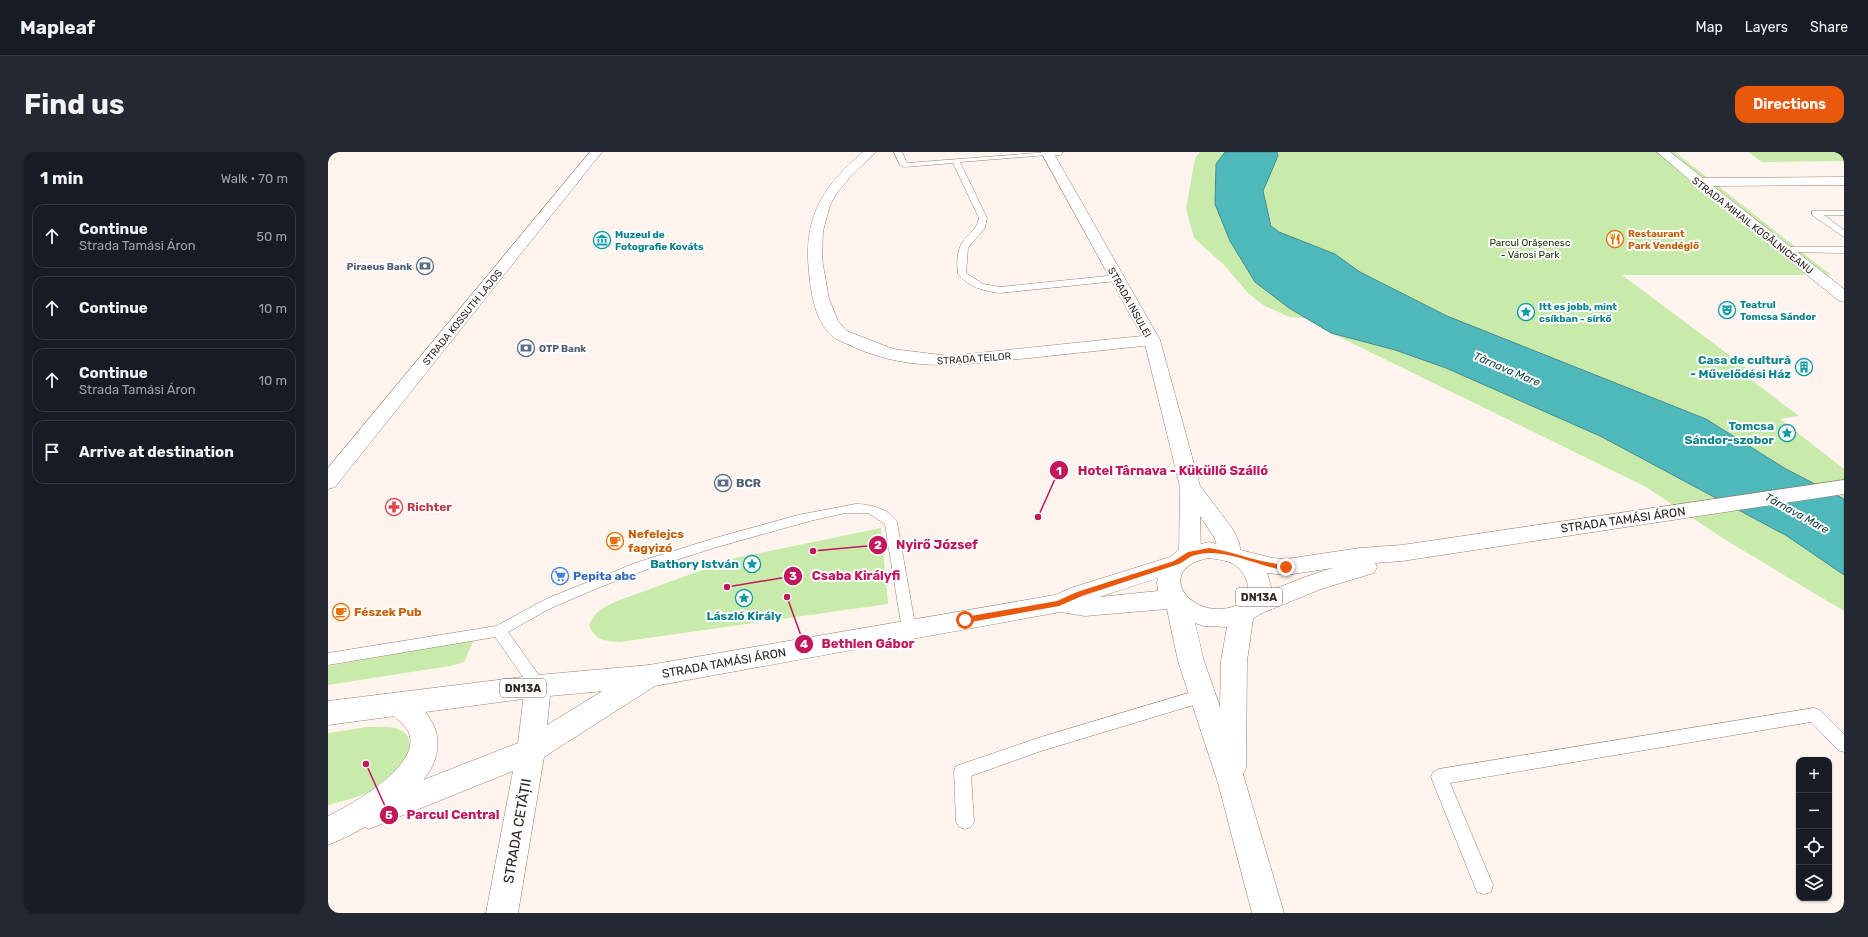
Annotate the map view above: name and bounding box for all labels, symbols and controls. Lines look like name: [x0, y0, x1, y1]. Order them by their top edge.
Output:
text: Mapleaf: [20, 16, 95, 39]
text: Map: [1696, 19, 1723, 36]
text: Layers: [1745, 19, 1788, 36]
text: Share: [1810, 19, 1848, 36]
button: Directions: [1735, 86, 1844, 123]
text: Find us: [24, 88, 124, 121]
text: 1 min: [40, 168, 83, 188]
text: Walk · 70 m: [221, 171, 288, 186]
street label: STRADA MIHAIL KOGĂLNICEANU: [1689, 175, 1815, 277]
text: Continue: [79, 220, 148, 238]
icon: ahead: [41, 225, 63, 247]
place label: Restaurant Park Vendéglő: [1628, 228, 1699, 252]
text: 50 m: [256, 229, 287, 244]
place label: Muzeul de Fotografie Kováts: [615, 229, 704, 253]
restaurant icon: Restaurant Park Vendéglő: [1605, 229, 1625, 249]
museum icon: Muzeul de Fotografie Kováts: [592, 230, 612, 250]
park label: Parcul Orășenesc - Városi Park: [1490, 237, 1571, 261]
text: Strada Tamási Áron: [79, 238, 196, 253]
bank icon: Piraeus Bank: [415, 256, 435, 276]
place label: Piraeus Bank: [347, 261, 412, 273]
street label: STRADA INSULEI: [1105, 265, 1153, 340]
street label: STRADA KOSSUTH LAJOS: [420, 267, 505, 368]
icon: ahead: [41, 297, 63, 319]
text: Continue: [79, 299, 148, 317]
place label: Teatrul Tomcsa Sándor: [1740, 299, 1817, 323]
theatre icon: Teatrul Tomcsa Sándor: [1717, 300, 1737, 320]
text: 10 m: [258, 301, 287, 316]
place label: Itt es jobb, mint csíkban - sírkő: [1539, 301, 1617, 325]
place icon: Itt es jobb, mint csíkban - sírkő: [1516, 302, 1536, 322]
bank icon: OTP Bank: [516, 338, 536, 358]
place label: OTP Bank: [539, 343, 586, 355]
street label: STRADA TEILOR: [937, 350, 1012, 368]
water label: Târnava Mare: [1472, 350, 1542, 389]
place label: Casa de cultură - Művelődési Ház: [1690, 353, 1791, 381]
building icon: Casa de cultură - Művelődési Ház: [1794, 357, 1814, 377]
text: Continue: [79, 364, 148, 382]
icon: ahead: [41, 369, 63, 391]
text: 10 m: [258, 373, 287, 388]
text: Strada Tamási Áron: [79, 382, 196, 397]
place label: Tomcsa Sándor-szobor: [1684, 419, 1775, 447]
place icon: Tomcsa Sándor-szobor: [1777, 423, 1797, 443]
icon: arrive: [41, 441, 63, 463]
text: Arrive at destination: [79, 443, 234, 461]
callout: Hotel Târnava - Küküllő Szálló: [1049, 458, 1276, 483]
text: Hotel Târnava - Küküllő Szálló: [1078, 463, 1268, 478]
text: 1: [1056, 464, 1062, 478]
bank icon: BCR: [713, 473, 733, 493]
place label: BCR: [736, 476, 761, 490]
water label: Târnava Mare: [1763, 491, 1831, 536]
pharmacy icon: Richter: [384, 497, 404, 517]
place label: Richter: [407, 500, 452, 514]
street label: STRADA TAMÁSI ÁRON: [1560, 504, 1686, 536]
place label: Nefelejcs fagyizó: [628, 527, 684, 555]
cafe icon: Nefelejcs fagyizó: [605, 531, 625, 551]
callout: Nyirő József: [868, 532, 985, 557]
text: Nyirő József: [896, 537, 978, 552]
text: 2: [874, 538, 882, 552]
place icon: Bathory István: [742, 554, 762, 574]
place label: Bathory István: [650, 557, 739, 571]
route end: [1277, 558, 1295, 576]
callout: Csaba Királyfi: [783, 563, 908, 588]
supermarket icon: Pepita abc: [550, 566, 570, 586]
text: Csaba Királyfi: [812, 568, 901, 583]
place label: Pepita abc: [573, 569, 636, 583]
text: 3: [789, 569, 797, 583]
place icon: László Király: [734, 588, 754, 608]
road number: DN13A: [1236, 588, 1282, 606]
cafe icon: Fészek Pub: [331, 602, 351, 622]
place label: Fészek Pub: [354, 605, 422, 619]
place label: László Király: [706, 609, 782, 623]
route start: [956, 611, 974, 629]
callout: Bethlen Gábor: [794, 631, 923, 656]
text: Bethlen Gábor: [821, 636, 915, 651]
text: 4: [800, 637, 808, 651]
street label: STRADA TAMÁSI ÁRON: [661, 645, 787, 681]
road number: DN13A: [500, 679, 546, 697]
map controls: [1796, 757, 1832, 901]
button: +: [1796, 757, 1832, 793]
street label: STRADA CETĂȚII: [499, 777, 535, 885]
button: −: [1796, 793, 1832, 829]
callout: Parcul Central: [379, 802, 508, 827]
text: Parcul Central: [406, 807, 500, 822]
text: 5: [385, 808, 393, 822]
button: locate: [1796, 829, 1832, 865]
button: layers: [1796, 865, 1832, 901]

